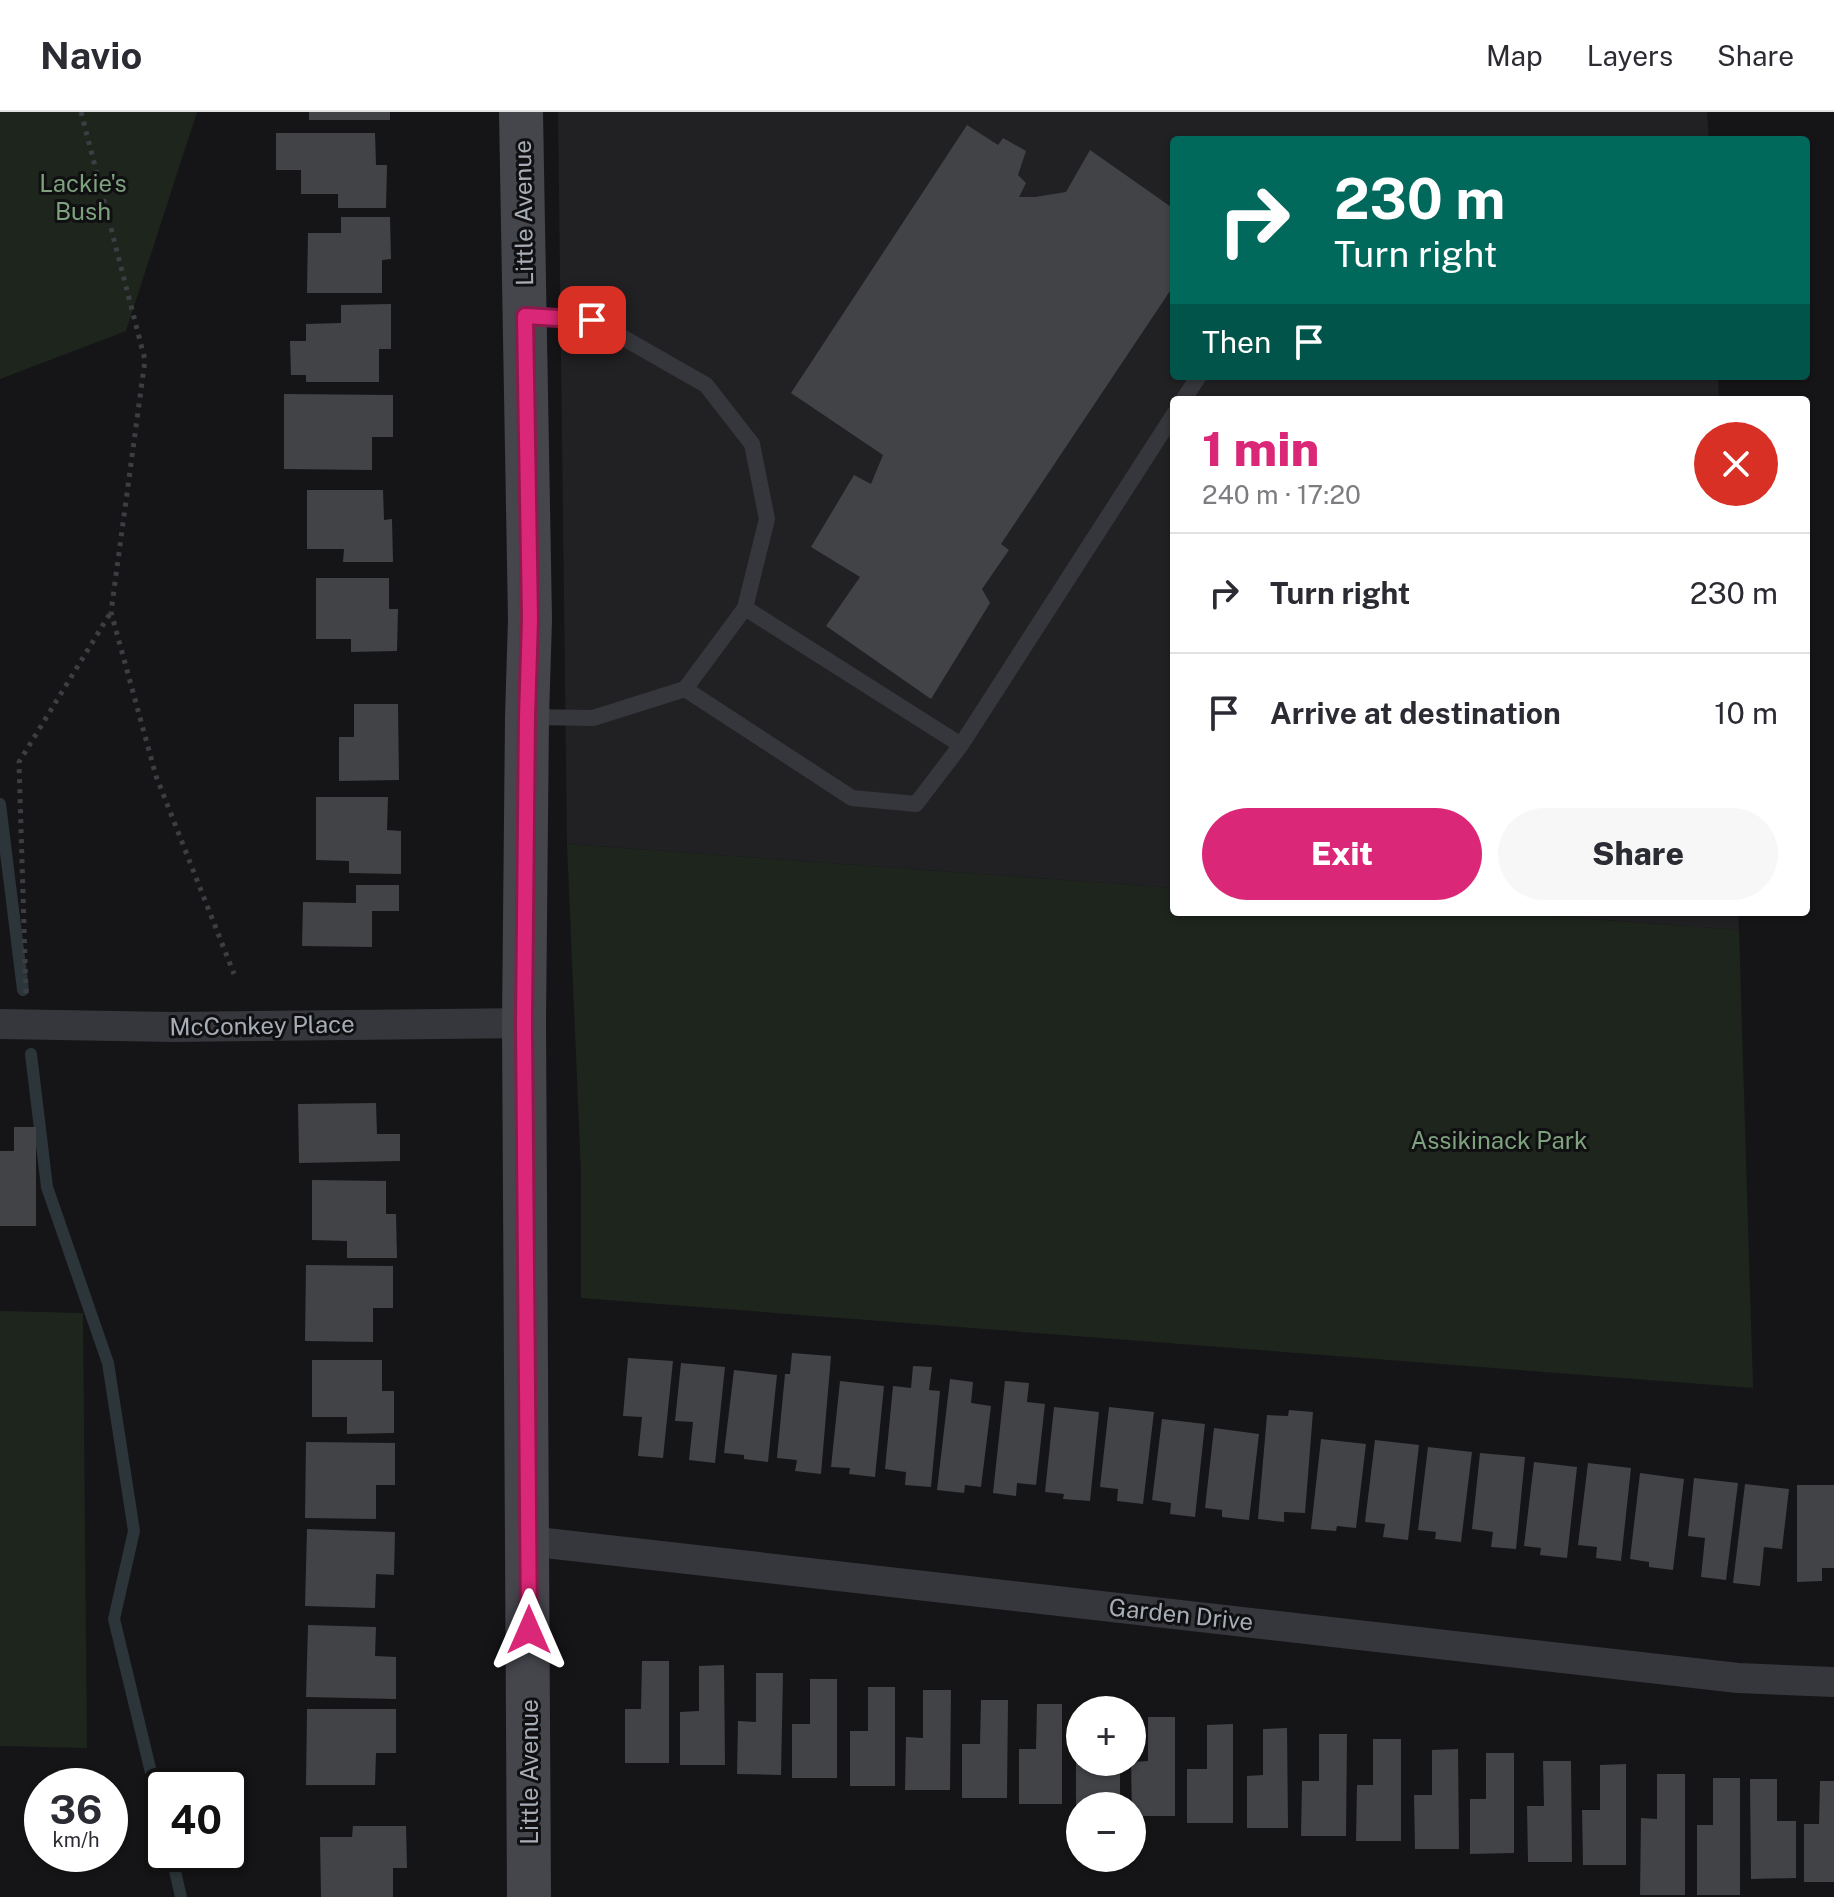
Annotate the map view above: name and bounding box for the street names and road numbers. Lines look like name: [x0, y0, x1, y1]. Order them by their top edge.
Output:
street label: Little Avenue: [508, 140, 538, 286]
street label: McConkey Place: [169, 1009, 355, 1041]
street label: Garden Drive: [1107, 1592, 1255, 1636]
street label: Little Avenue: [515, 1699, 543, 1845]

